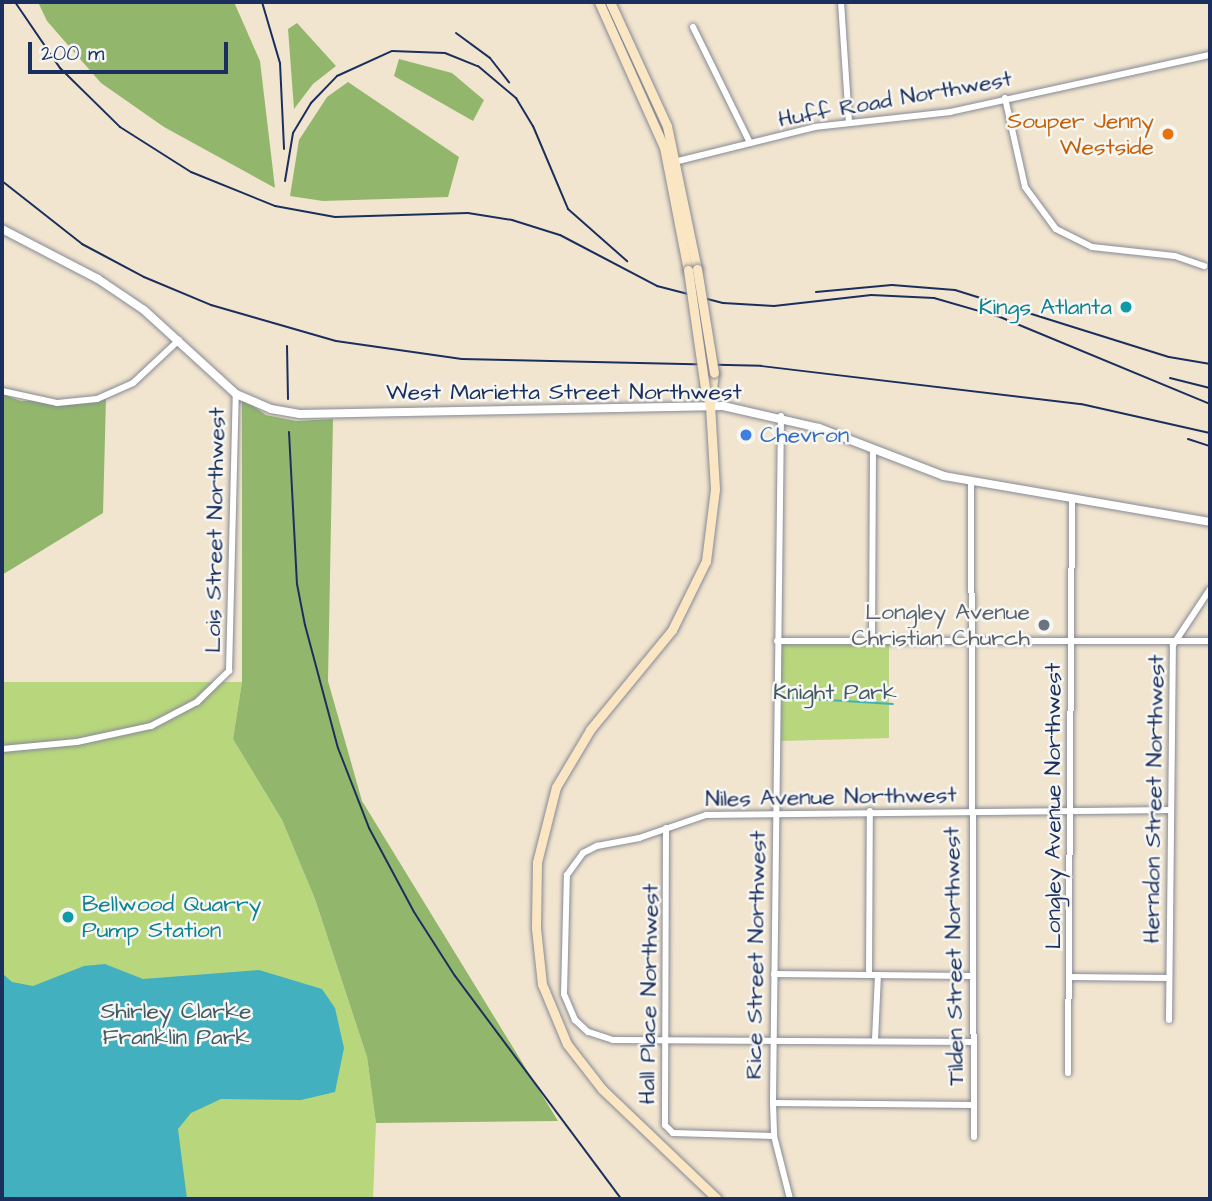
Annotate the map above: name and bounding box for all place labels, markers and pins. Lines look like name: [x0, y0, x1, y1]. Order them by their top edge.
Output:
place label: Souper Jenny Westside: [1007, 107, 1154, 161]
marker: Souper Jenny Westside: [1160, 126, 1176, 142]
place label: Kings Atlanta: [979, 293, 1112, 321]
marker: Kings Atlanta: [1118, 299, 1134, 315]
place label: Chevron: [760, 421, 849, 449]
marker: Chevron: [738, 427, 754, 443]
place label: Longley Avenue Christian Church: [851, 598, 1030, 652]
marker: Longley Avenue Christian Church: [1036, 617, 1052, 633]
place label: Bellwood Quarry Pump Station: [82, 890, 261, 944]
marker: Bellwood Quarry Pump Station: [60, 909, 76, 925]

